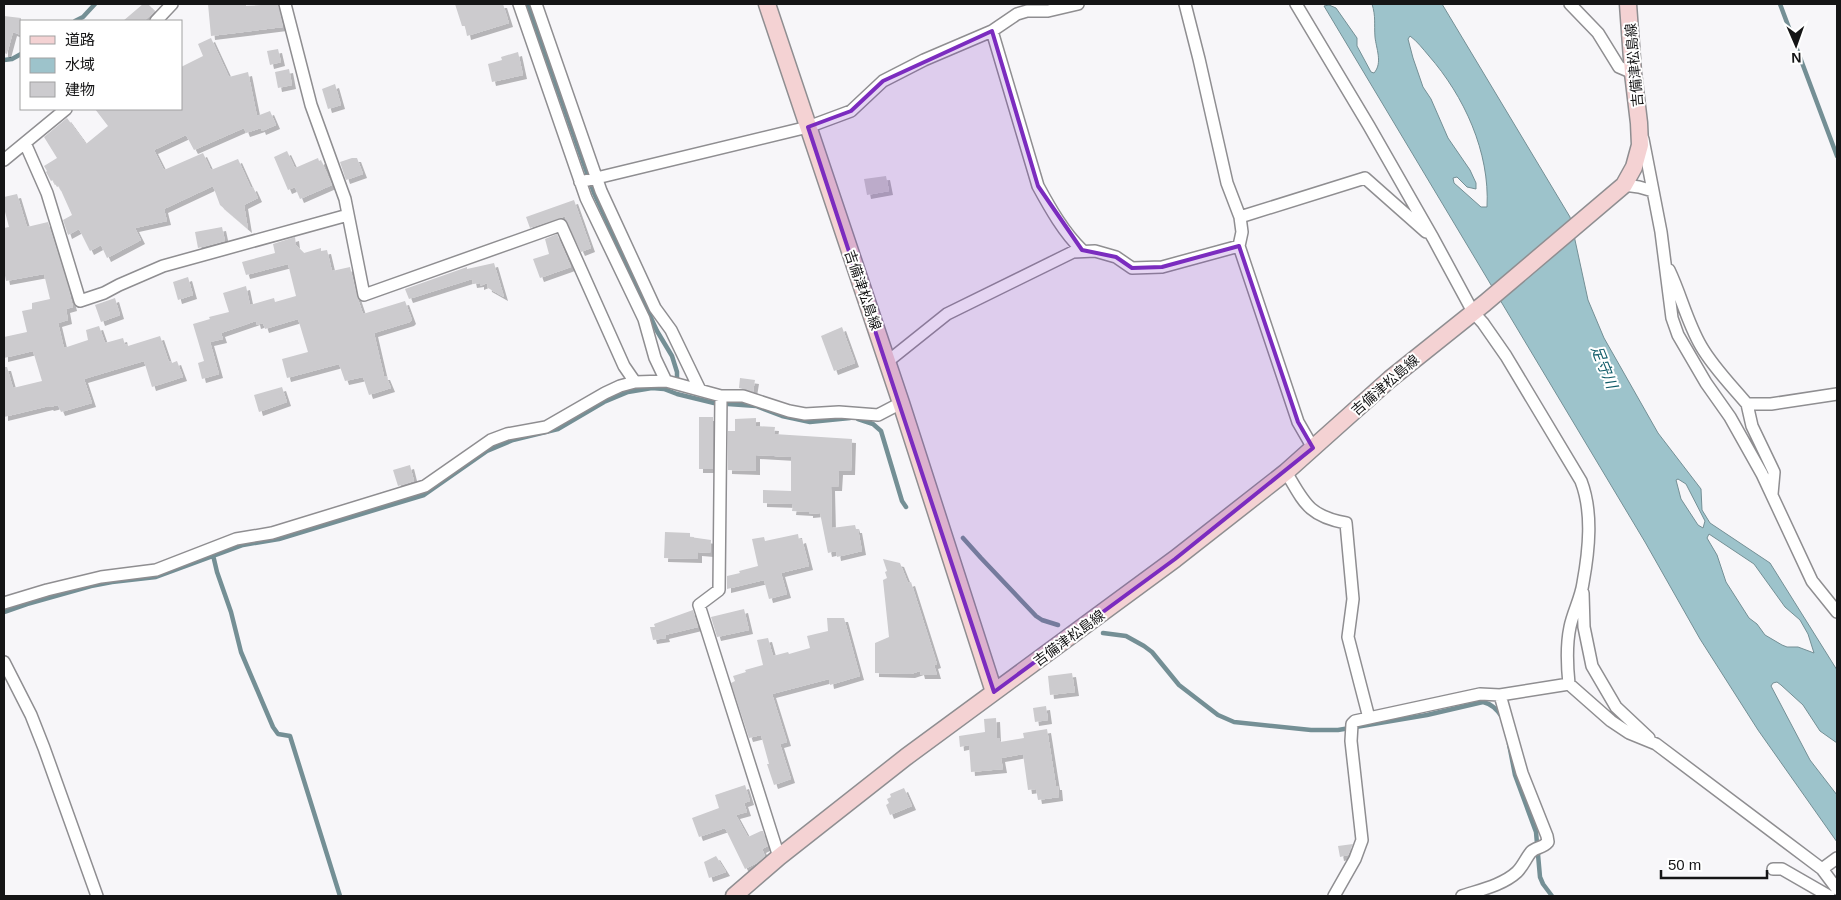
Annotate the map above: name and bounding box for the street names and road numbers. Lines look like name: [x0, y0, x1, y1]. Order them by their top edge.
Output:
street label: 吉備津松島線: [1622, 22, 1646, 108]
street label: 吉備津松島線: [842, 248, 884, 332]
street label: 吉備津松島線: [1348, 351, 1422, 419]
street label: 吉備津松島線: [1030, 607, 1108, 669]

